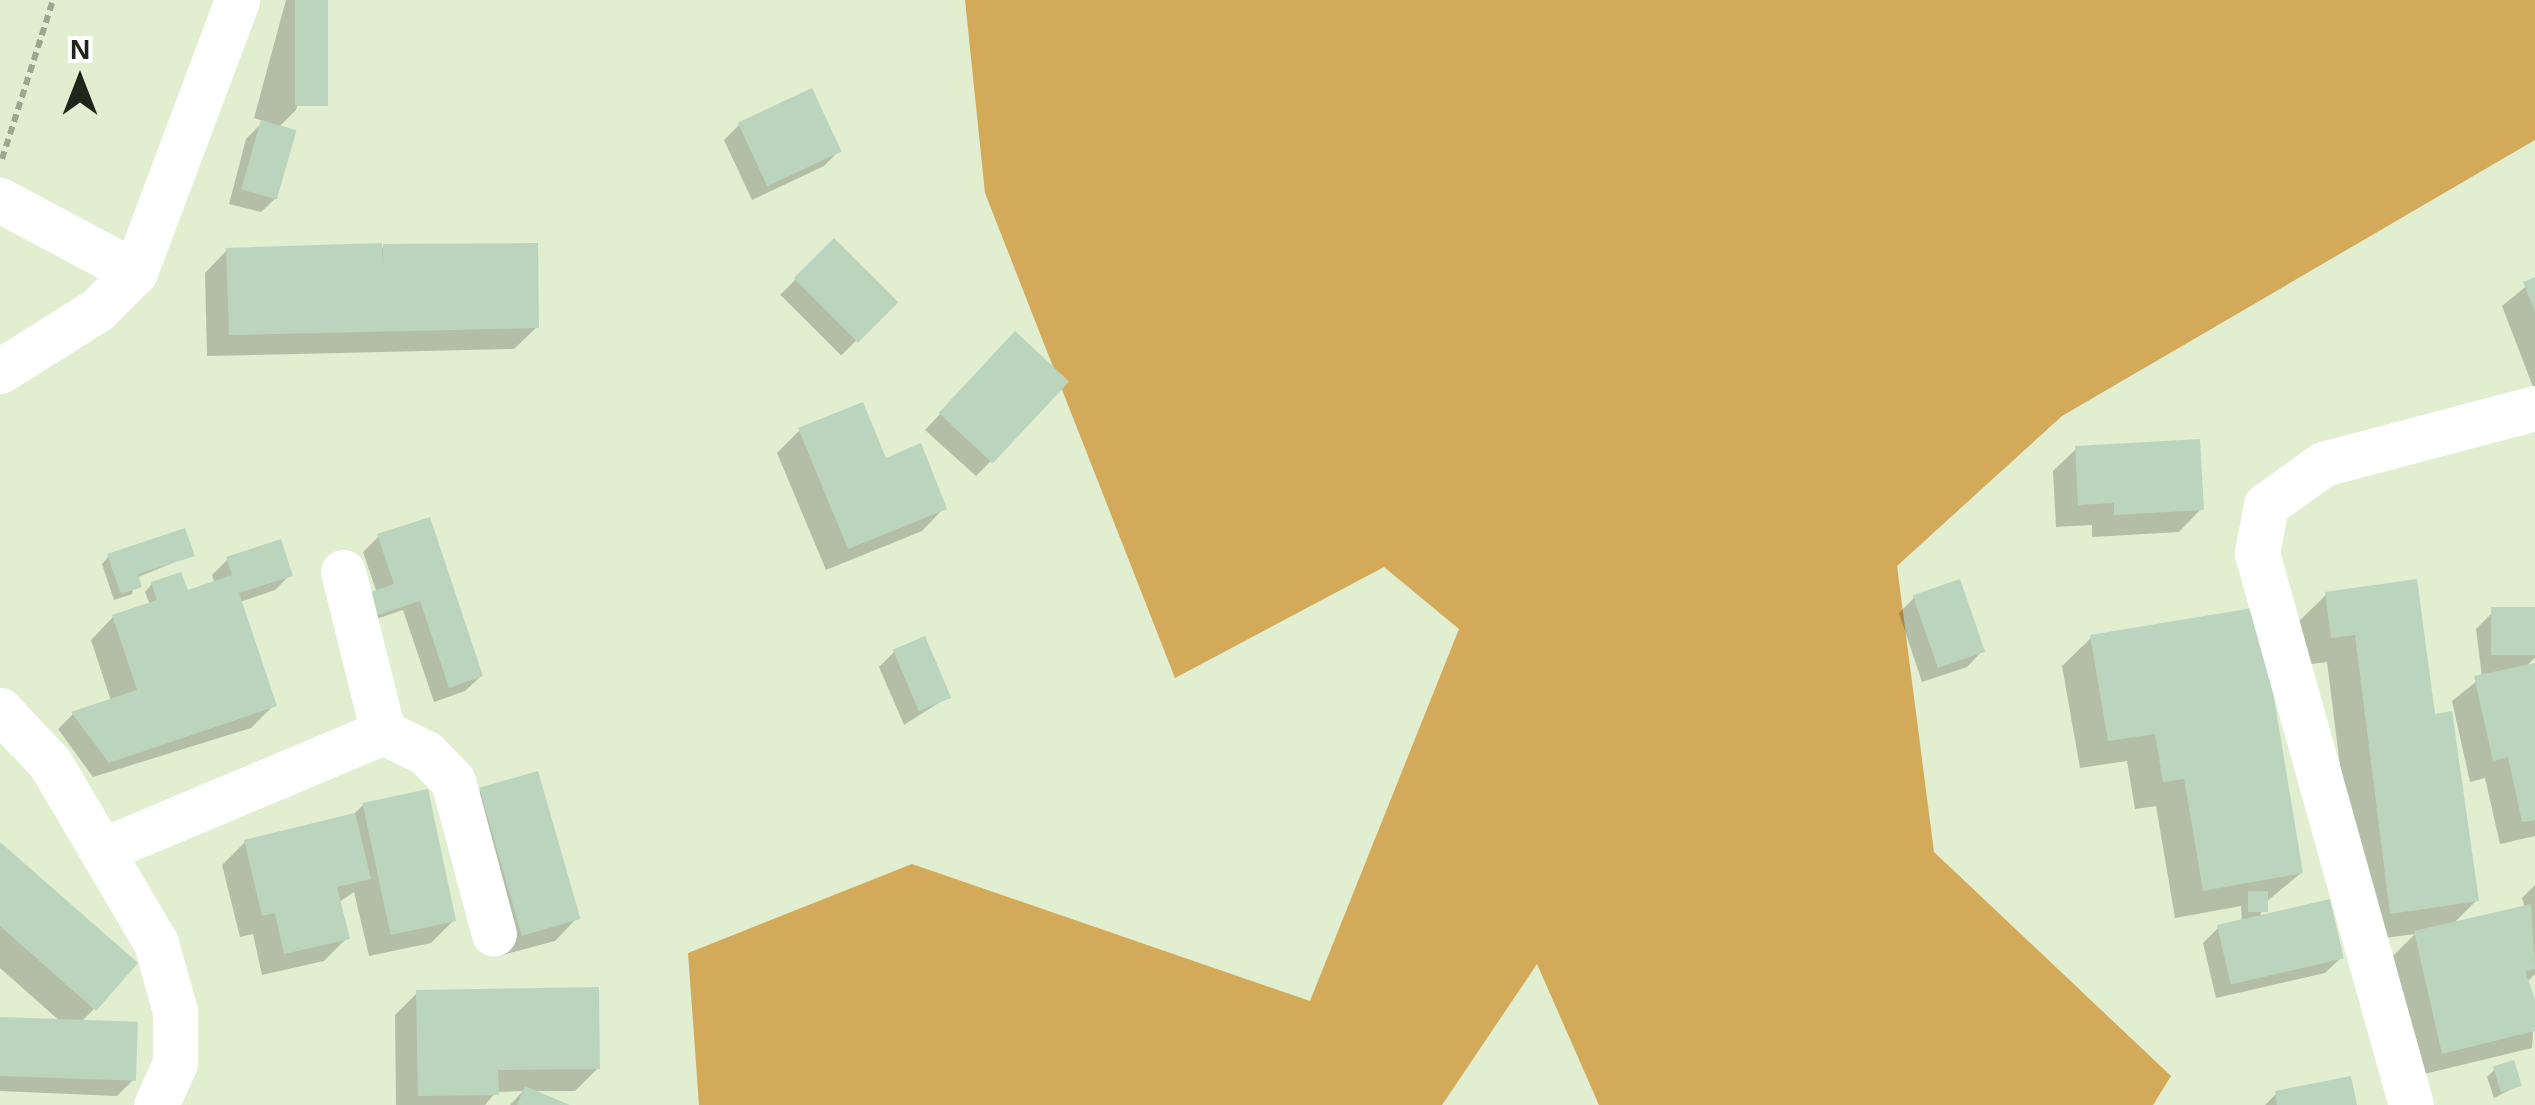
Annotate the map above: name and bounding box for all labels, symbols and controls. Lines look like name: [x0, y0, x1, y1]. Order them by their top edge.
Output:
north arrow: [30, 30, 130, 130]
text: N: [70, 34, 90, 65]

